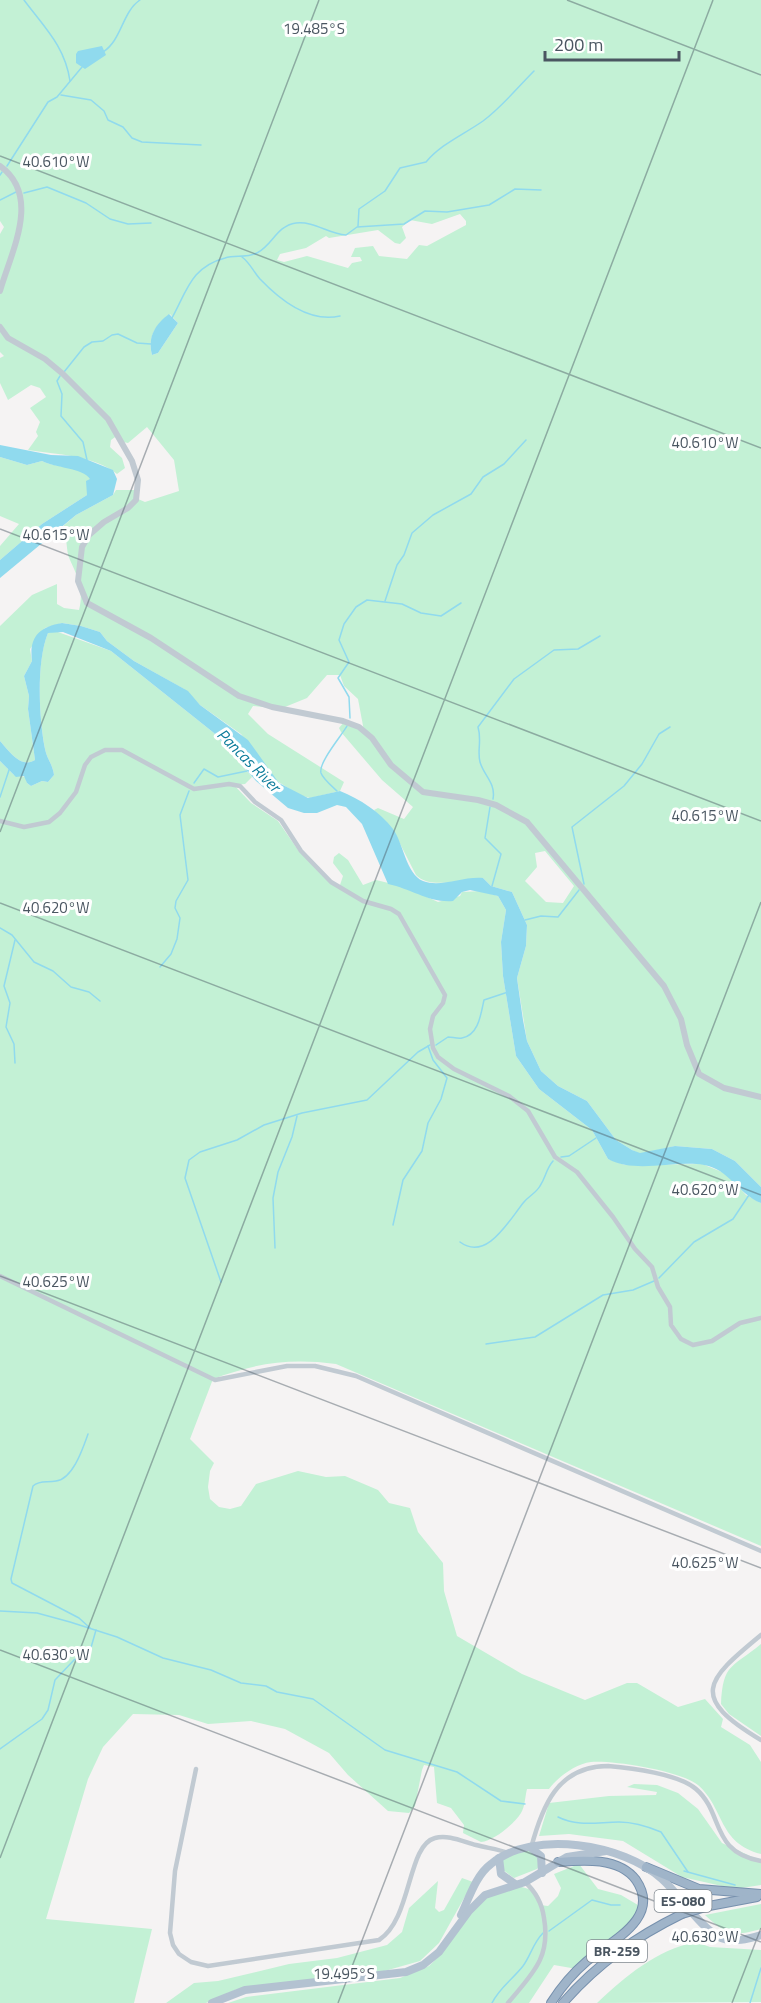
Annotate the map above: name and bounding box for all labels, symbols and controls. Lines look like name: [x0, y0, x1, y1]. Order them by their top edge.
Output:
text: 19.485°S: [283, 17, 345, 40]
scale bar: [545, 24, 678, 62]
text: 200 m: [554, 31, 603, 58]
text: 40.610°W: [23, 150, 89, 173]
text: 40.610°W: [672, 431, 738, 454]
text: 40.615°W: [23, 523, 89, 546]
water label: Pancas River: [212, 723, 288, 799]
text: 40.615°W: [672, 804, 738, 827]
text: 40.620°W: [23, 896, 89, 919]
text: 40.620°W: [672, 1178, 738, 1201]
text: 40.625°W: [23, 1270, 89, 1293]
text: 40.625°W: [672, 1551, 738, 1574]
text: 40.630°W: [23, 1643, 89, 1666]
road number: ES-080: [654, 1890, 712, 1912]
text: 40.630°W: [672, 1925, 738, 1948]
road number: BR-259: [587, 1940, 647, 1962]
text: 19.495°S: [313, 1962, 375, 1985]

